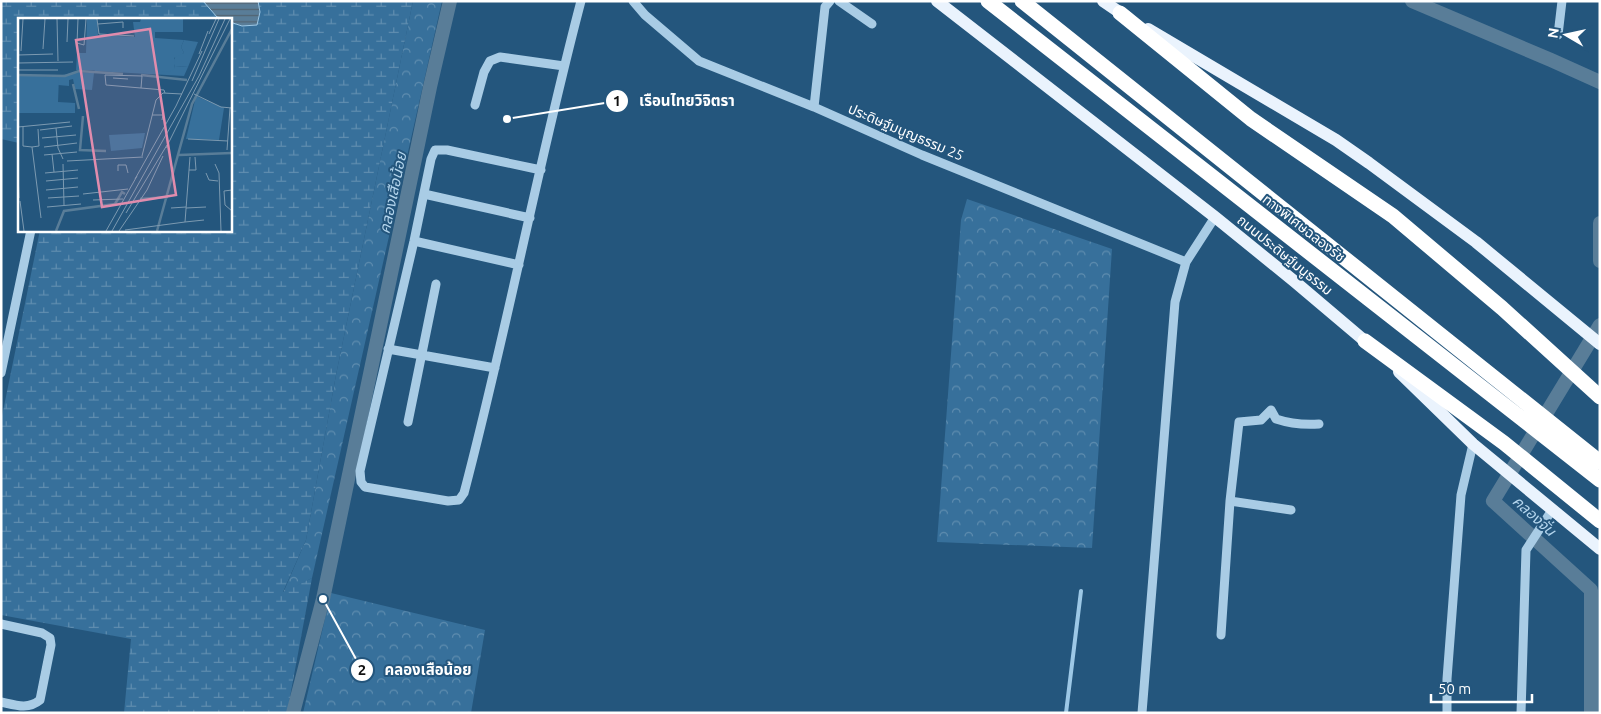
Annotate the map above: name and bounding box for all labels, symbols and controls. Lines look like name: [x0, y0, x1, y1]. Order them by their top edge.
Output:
north arrow: [1541, 10, 1591, 60]
inset map: [18, 18, 231, 231]
text: N: [1544, 27, 1562, 39]
callout: เรือนไทยวิจิตรา: [604, 86, 745, 116]
text: 1: [613, 92, 621, 109]
text: เรือนไทยวิจิตรา: [639, 92, 735, 109]
street label: ประดิษฐ์มนูญธรรม 25: [845, 100, 966, 165]
water label: คลองเสือน้อย: [376, 150, 410, 235]
street label: ทางพิเศษฉลองรัช: [1260, 191, 1348, 265]
street label: ถนนประดิษฐ์มนูธรรม: [1234, 212, 1336, 299]
water label: คลองจั่น: [1509, 491, 1561, 540]
callout: คลองเสือน้อย: [350, 655, 482, 685]
text: 2: [358, 661, 366, 678]
text: คลองเสือน้อย: [384, 661, 472, 678]
scale bar: [1431, 672, 1532, 704]
text: 50 m: [1438, 680, 1471, 697]

